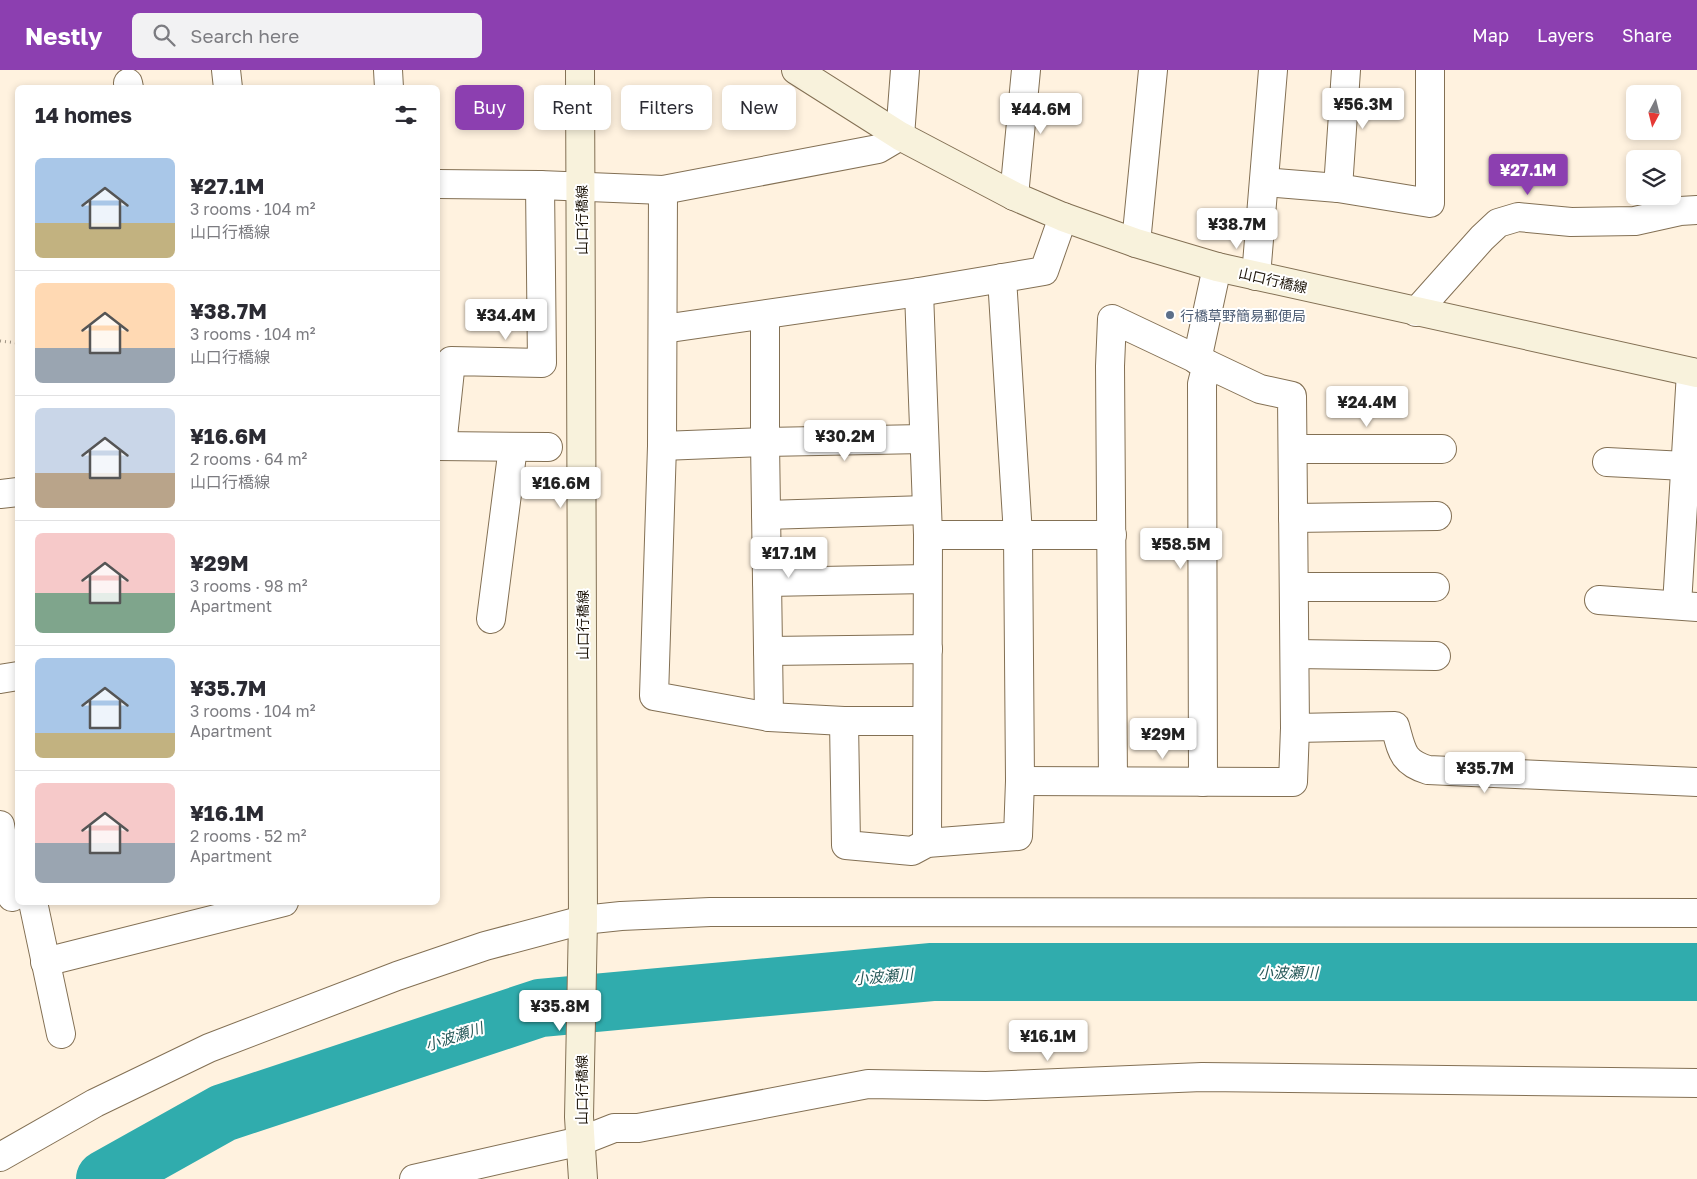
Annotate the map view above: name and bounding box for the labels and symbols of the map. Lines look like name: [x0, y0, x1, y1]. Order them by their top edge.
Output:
north arrow: [1626, 85, 1681, 140]
pin: ¥56.3M: [1322, 88, 1404, 130]
pin: ¥44.6M: [1000, 92, 1082, 135]
pin: ¥27.1M: [1487, 154, 1569, 196]
street label: 山口行橋線: [573, 185, 590, 255]
pin: ¥38.7M: [1196, 208, 1278, 250]
street label: 山口行橋線: [1237, 264, 1309, 296]
pin: ¥34.4M: [465, 298, 547, 341]
place label: 行橋草野簡易郵便局: [1180, 307, 1306, 324]
marker: 行橋草野簡易郵便局: [1164, 309, 1176, 321]
pin: ¥24.4M: [1326, 386, 1408, 428]
pin: ¥30.2M: [804, 420, 886, 462]
pin: ¥16.6M: [520, 466, 602, 509]
pin: ¥58.5M: [1140, 528, 1222, 570]
pin: ¥17.1M: [748, 536, 830, 579]
street label: 山口行橋線: [574, 590, 591, 660]
pin: ¥29M: [1133, 718, 1193, 760]
pin: ¥35.7M: [1444, 752, 1526, 794]
water label: 小波瀬川: [1258, 963, 1320, 981]
water label: 小波瀬川: [852, 964, 916, 988]
pin: ¥35.8M: [519, 990, 601, 1032]
water label: 小波瀬川: [423, 1018, 487, 1054]
pin: ¥16.1M: [1007, 1020, 1089, 1062]
street label: 山口行橋線: [573, 1055, 590, 1125]

